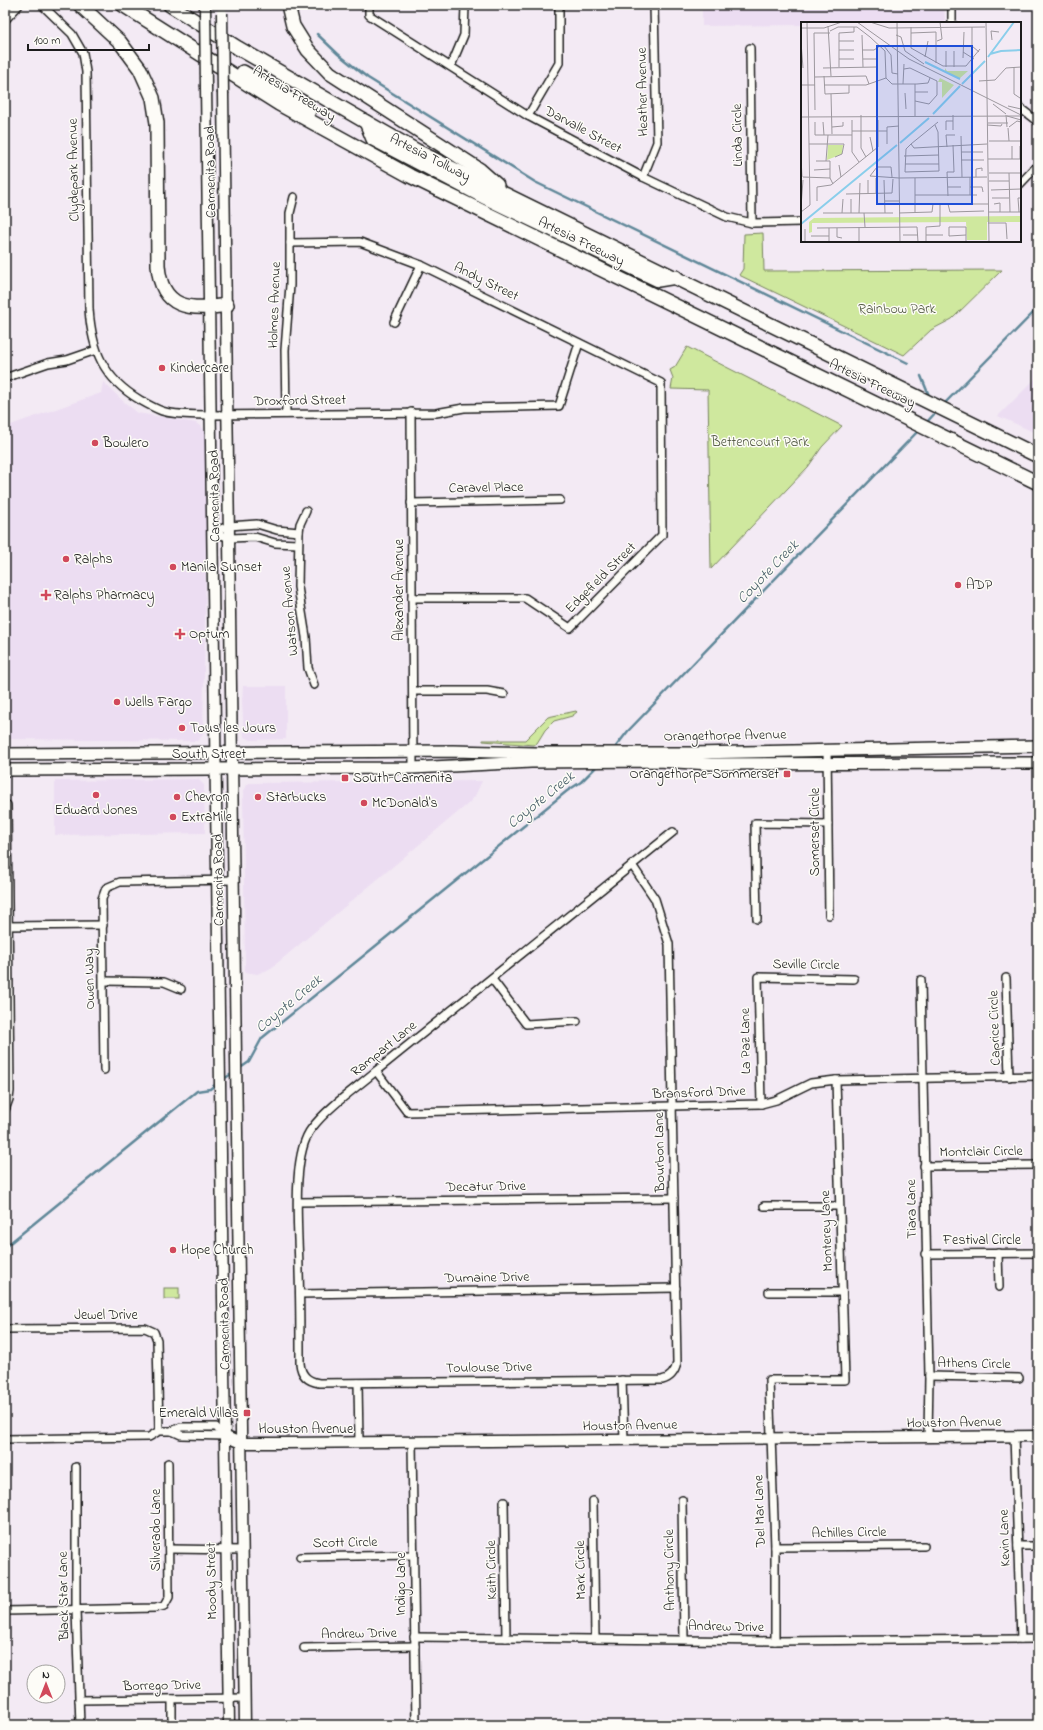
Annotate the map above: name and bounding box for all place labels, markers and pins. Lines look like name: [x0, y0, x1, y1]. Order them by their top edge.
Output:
place label: Kindercare: [170, 358, 230, 379]
marker: Kindercare: [157, 363, 167, 373]
place label: Bowlero: [102, 433, 149, 454]
marker: Bowlero: [90, 438, 100, 448]
place label: Ralphs: [74, 549, 113, 570]
marker: Ralphs: [61, 554, 71, 564]
place label: Manila Sunset: [181, 557, 262, 578]
marker: Manila Sunset: [168, 562, 178, 572]
place label: ADP: [966, 575, 993, 596]
marker: ADP: [953, 580, 963, 590]
place label: Ralphs Pharmacy: [54, 585, 155, 607]
marker: Ralphs Pharmacy: [41, 590, 51, 600]
place label: Optum: [189, 624, 229, 645]
marker: Optum: [174, 628, 186, 640]
place label: Wells Fargo: [125, 692, 192, 714]
marker: Wells Fargo: [112, 697, 122, 707]
place label: Tous les Jours: [190, 718, 276, 739]
marker: Tous les Jours: [177, 723, 187, 733]
place label: Orangethorpe-Sommerset: [630, 764, 779, 786]
place label: South-Carmenita: [353, 768, 452, 789]
marker: Orangethorpe-Sommerset: [782, 769, 792, 779]
marker: South-Carmenita: [340, 773, 350, 783]
place label: Chevron: [185, 787, 230, 808]
place label: Starbucks: [266, 787, 326, 808]
marker: Edward Jones: [91, 790, 101, 800]
marker: Chevron: [172, 792, 182, 802]
marker: Starbucks: [253, 792, 263, 802]
place label: McDonald's: [372, 793, 438, 814]
marker: McDonald's: [359, 798, 369, 808]
place label: Edward Jones: [54, 800, 138, 821]
place label: ExtraMile: [181, 807, 233, 828]
marker: ExtraMile: [168, 812, 178, 822]
place label: Hope Church: [181, 1240, 253, 1261]
marker: Hope Church: [168, 1245, 178, 1255]
place label: Emerald Villas: [159, 1403, 239, 1424]
marker: Emerald Villas: [242, 1408, 252, 1418]

